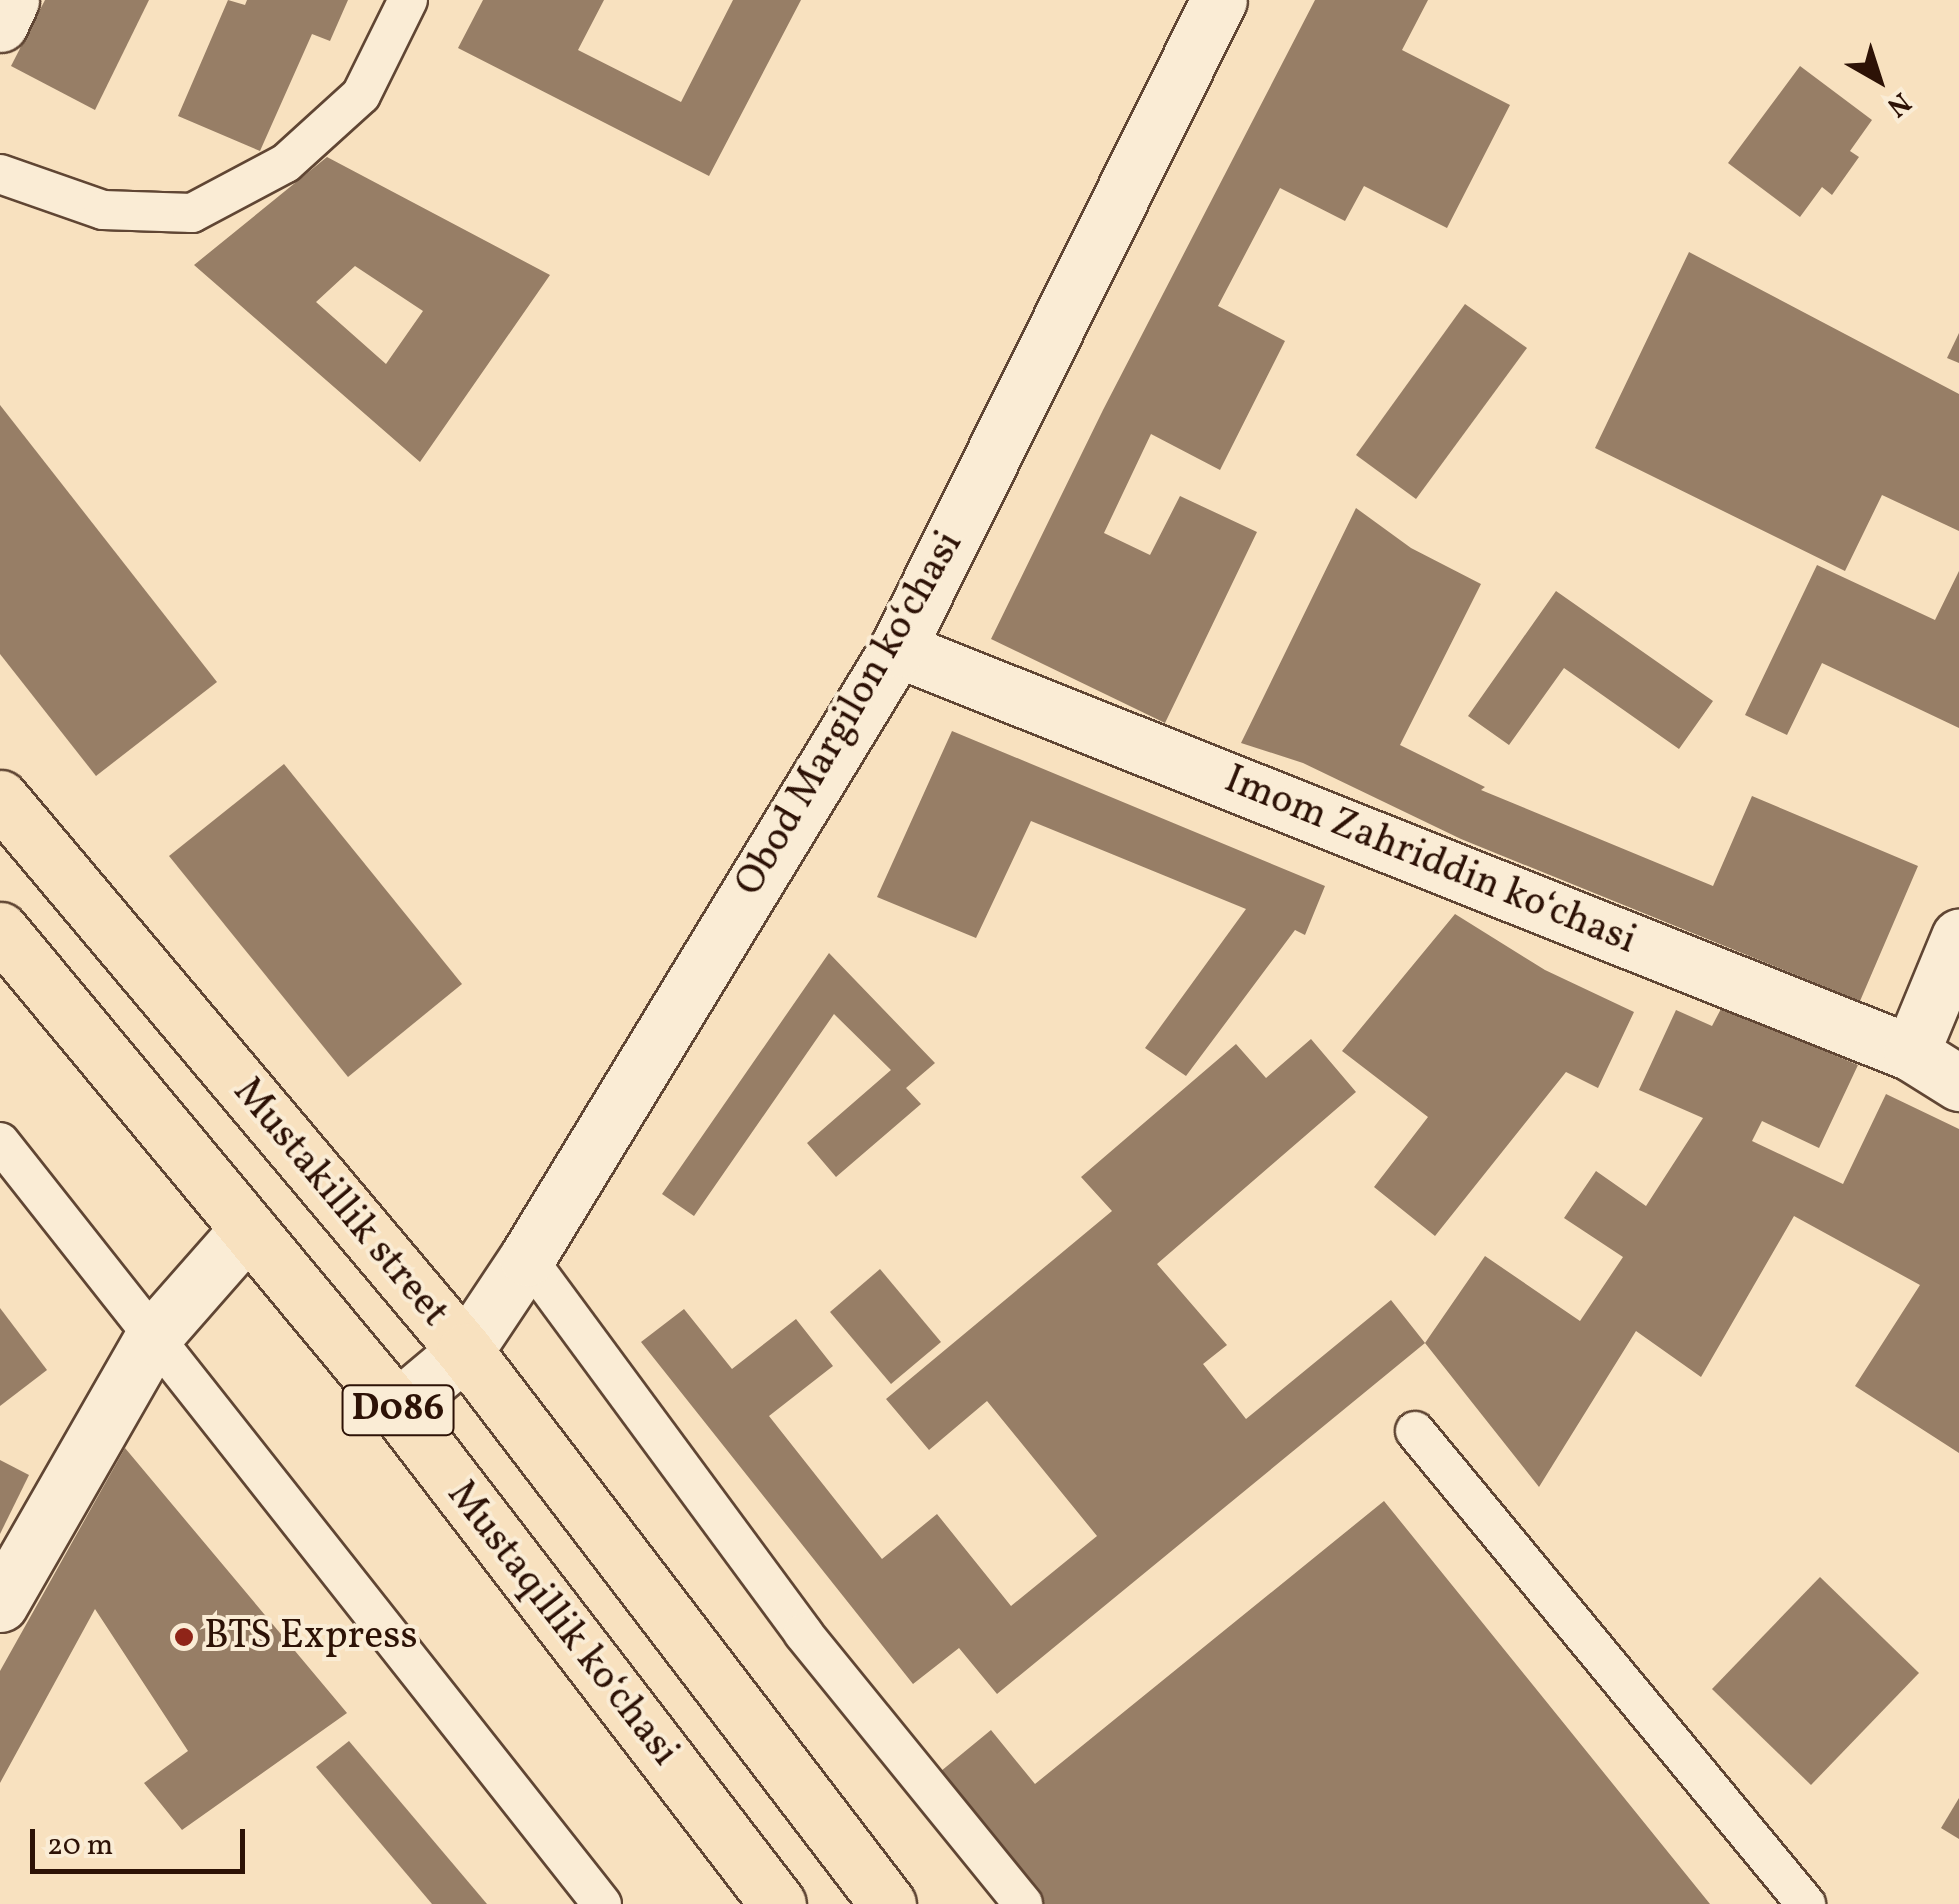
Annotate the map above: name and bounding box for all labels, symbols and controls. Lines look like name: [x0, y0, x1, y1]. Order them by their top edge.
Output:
north arrow: [1829, 30, 1929, 130]
text: N: [1878, 82, 1918, 125]
street label: Obod Margilon koʻchasi: [726, 523, 974, 905]
street label: Imom Zahriddin koʻchasi: [1217, 756, 1643, 966]
street label: Mustakillik street: [222, 1069, 458, 1337]
road number: D086: [340, 1377, 456, 1443]
street label: Mustaqillik koʻchasi: [436, 1472, 688, 1776]
place label: BTS Express: [204, 1613, 418, 1661]
marker: BTS Express: [173, 1626, 195, 1648]
scale bar: [35, 1809, 250, 1871]
text: 20 m: [47, 1825, 113, 1867]

